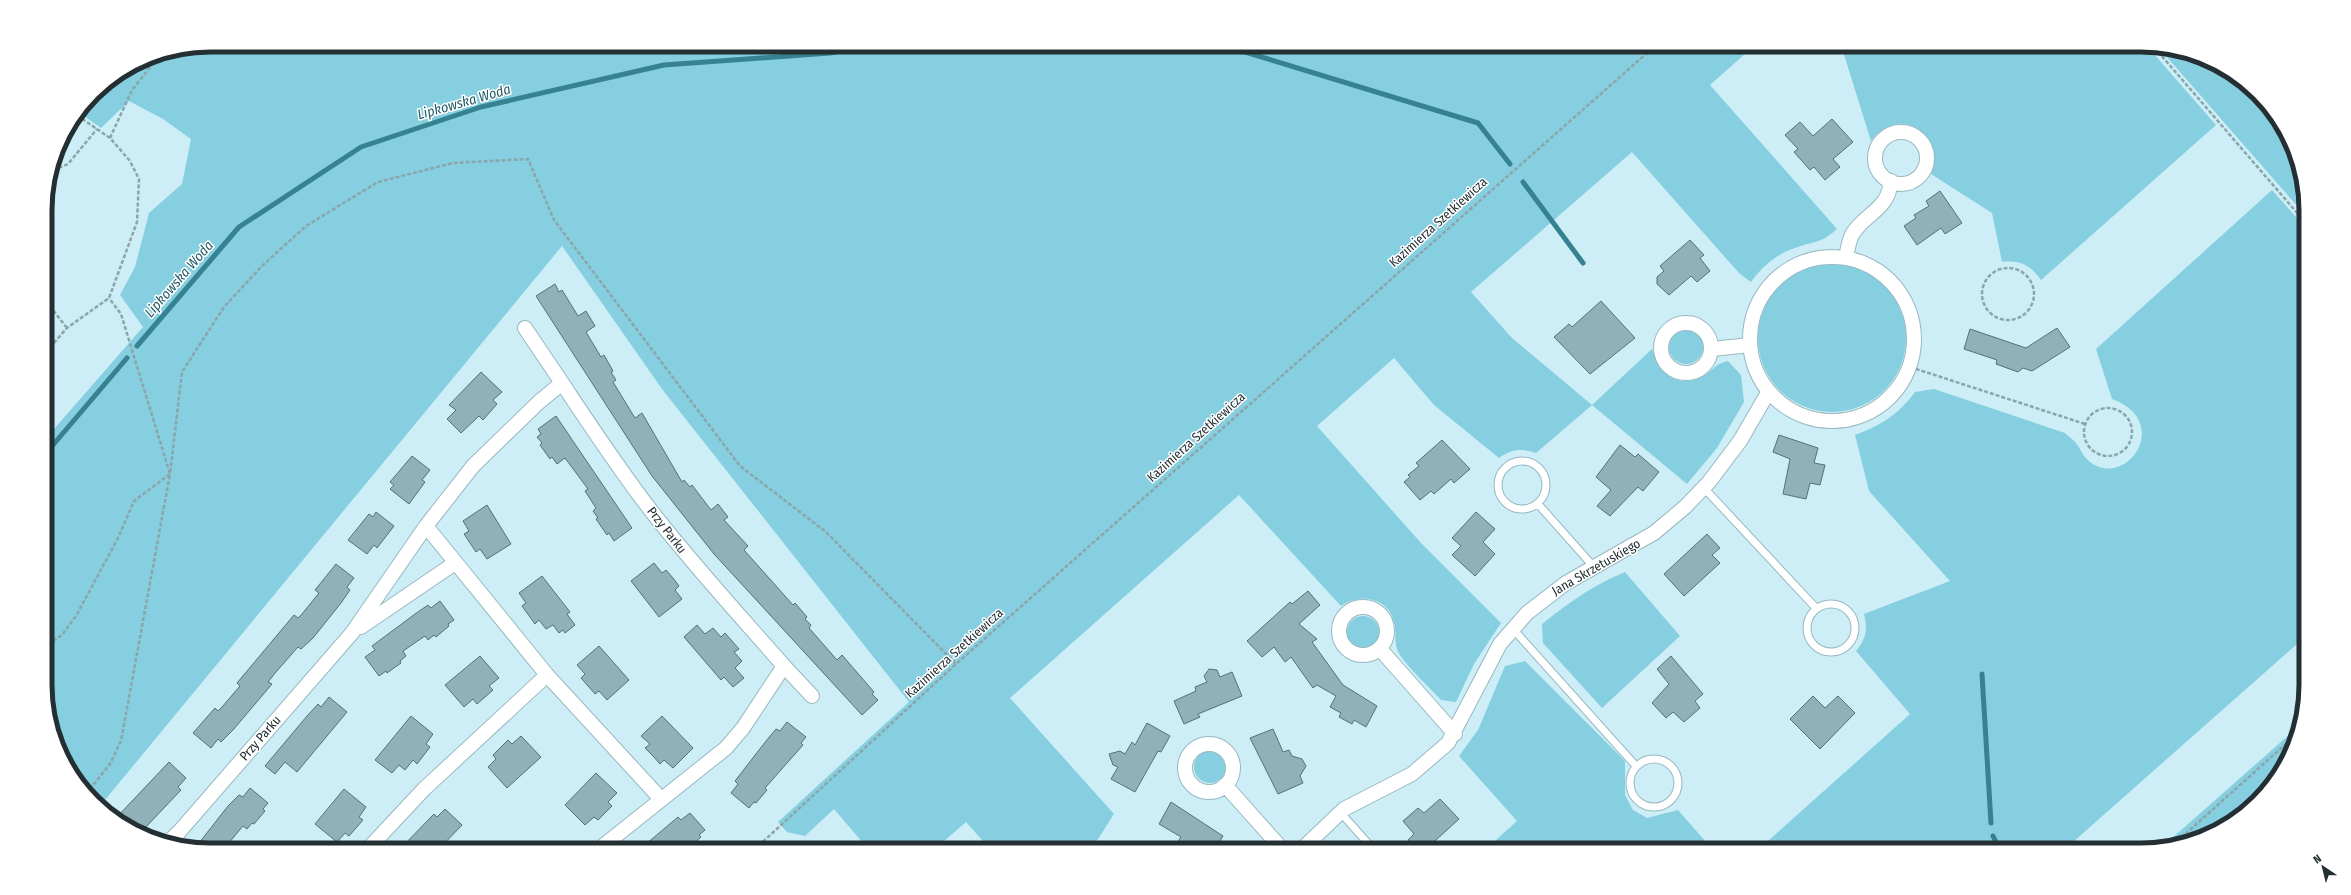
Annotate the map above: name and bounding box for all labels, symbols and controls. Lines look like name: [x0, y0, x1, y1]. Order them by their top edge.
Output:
water label: Lipkowska Woda: [415, 81, 513, 123]
street label: Kazimierza Szetkiewicza: [1386, 174, 1490, 270]
water label: Lipkowska Woda: [141, 237, 217, 321]
street label: Kazimierza Szetkiewicza: [1144, 389, 1248, 485]
street label: Przy Parku: [644, 504, 690, 556]
street label: Jana Skrzetuskiego: [1549, 536, 1643, 598]
street label: Kazimierza Szetkiewicza: [902, 605, 1006, 701]
street label: Przy Parku: [236, 712, 284, 764]
north arrow: [2303, 847, 2343, 887]
text: N: [2311, 852, 2324, 866]

